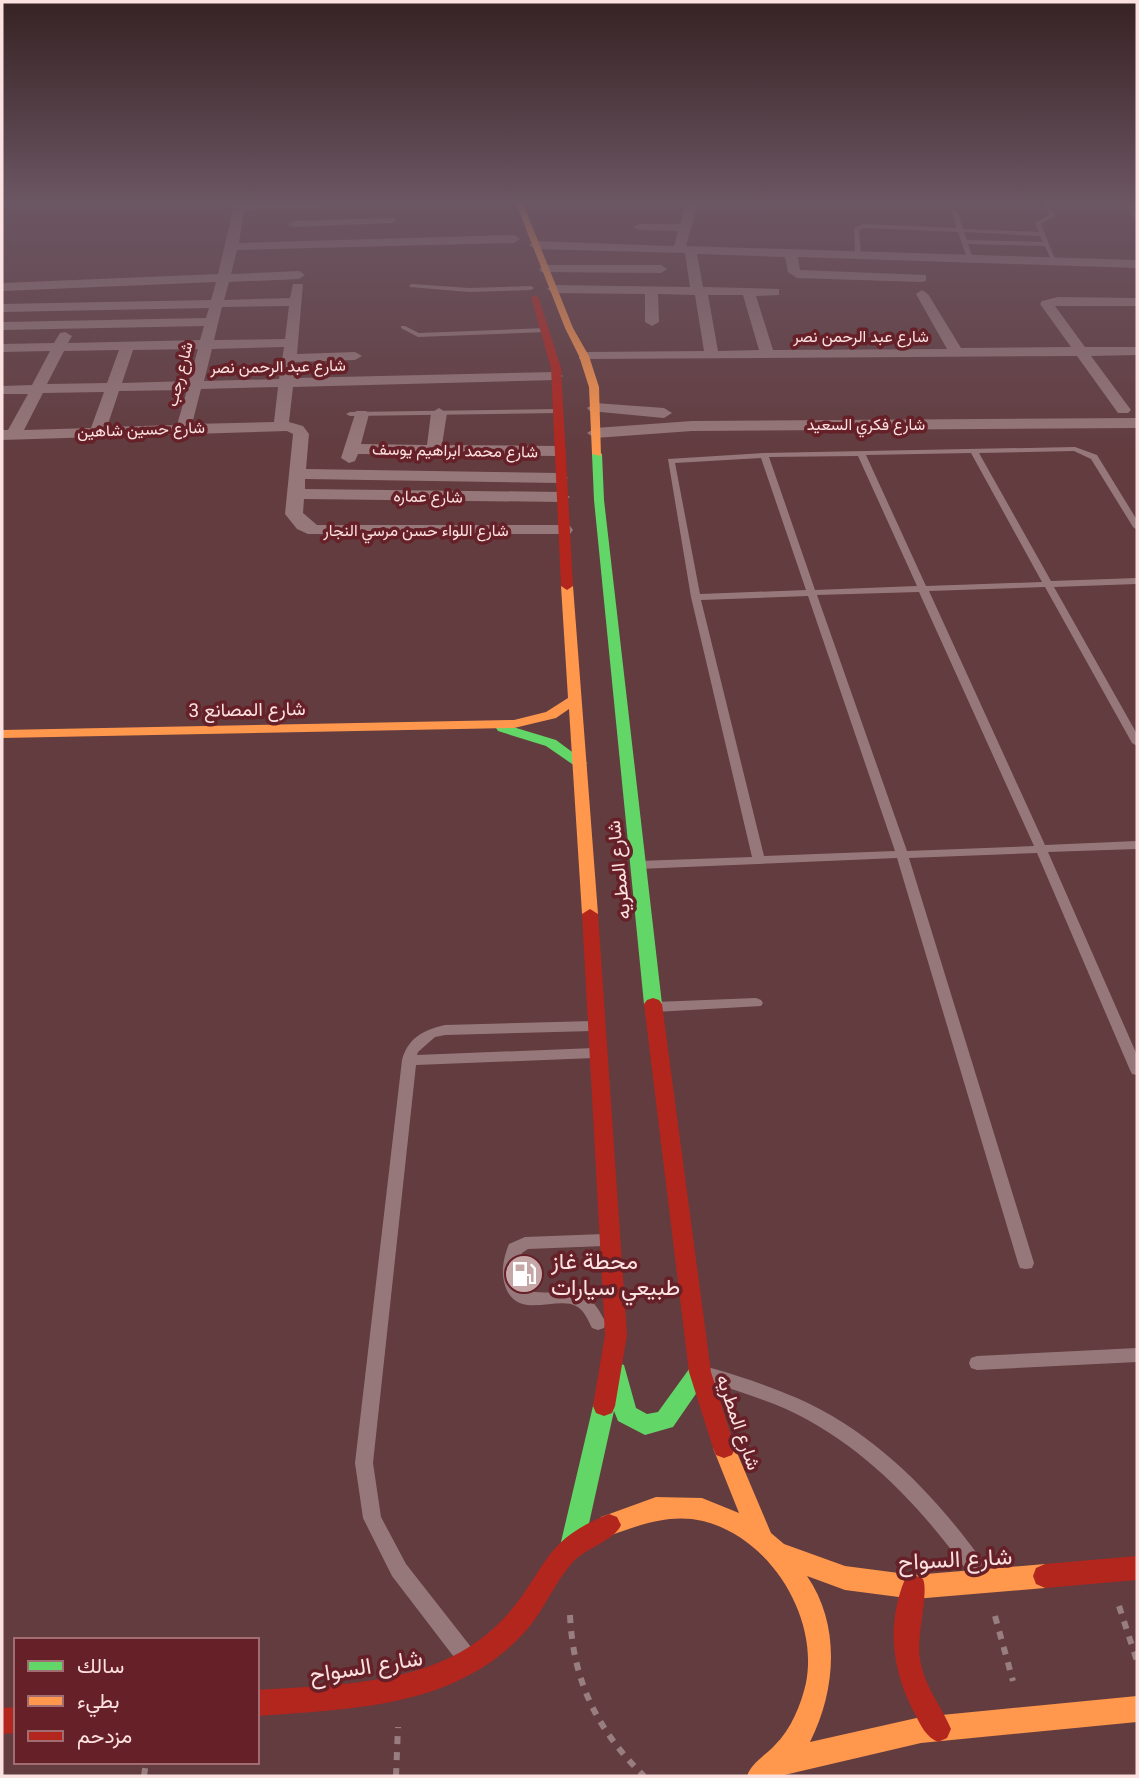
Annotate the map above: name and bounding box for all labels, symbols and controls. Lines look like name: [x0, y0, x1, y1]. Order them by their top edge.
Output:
street label: شارع عبد الرحمن نصر: [792, 327, 929, 348]
street label: شارع رجب: [162, 340, 199, 409]
street label: شارع عبد الرحمن نصر: [209, 356, 346, 379]
street label: شارع فكري السعيد: [807, 415, 925, 438]
street label: شارع حسين شاهين: [77, 418, 205, 443]
street label: شارع محمد ابراهيم يوسف: [372, 440, 538, 463]
street label: شارع عماره: [393, 486, 463, 509]
street label: شارع اللواء حسن مرسي النجار: [322, 521, 509, 544]
street label: شارع المصانع 3: [188, 697, 306, 724]
street label: شارع المطريه: [602, 819, 636, 921]
place label: محطة غاز طبيعي سيارات: [550, 1248, 680, 1306]
fuel station icon: محطة غاز طبيعي سيارات: [503, 1253, 545, 1295]
street label: شارع المطريه: [710, 1371, 766, 1473]
street label: شارع السواح: [897, 1543, 1013, 1578]
legend: [14, 1638, 259, 1764]
street label: شارع السواح: [308, 1644, 425, 1691]
text: سالك: [77, 1654, 124, 1678]
text: بطيء: [77, 1689, 120, 1718]
text: مزدحم: [77, 1724, 132, 1750]

